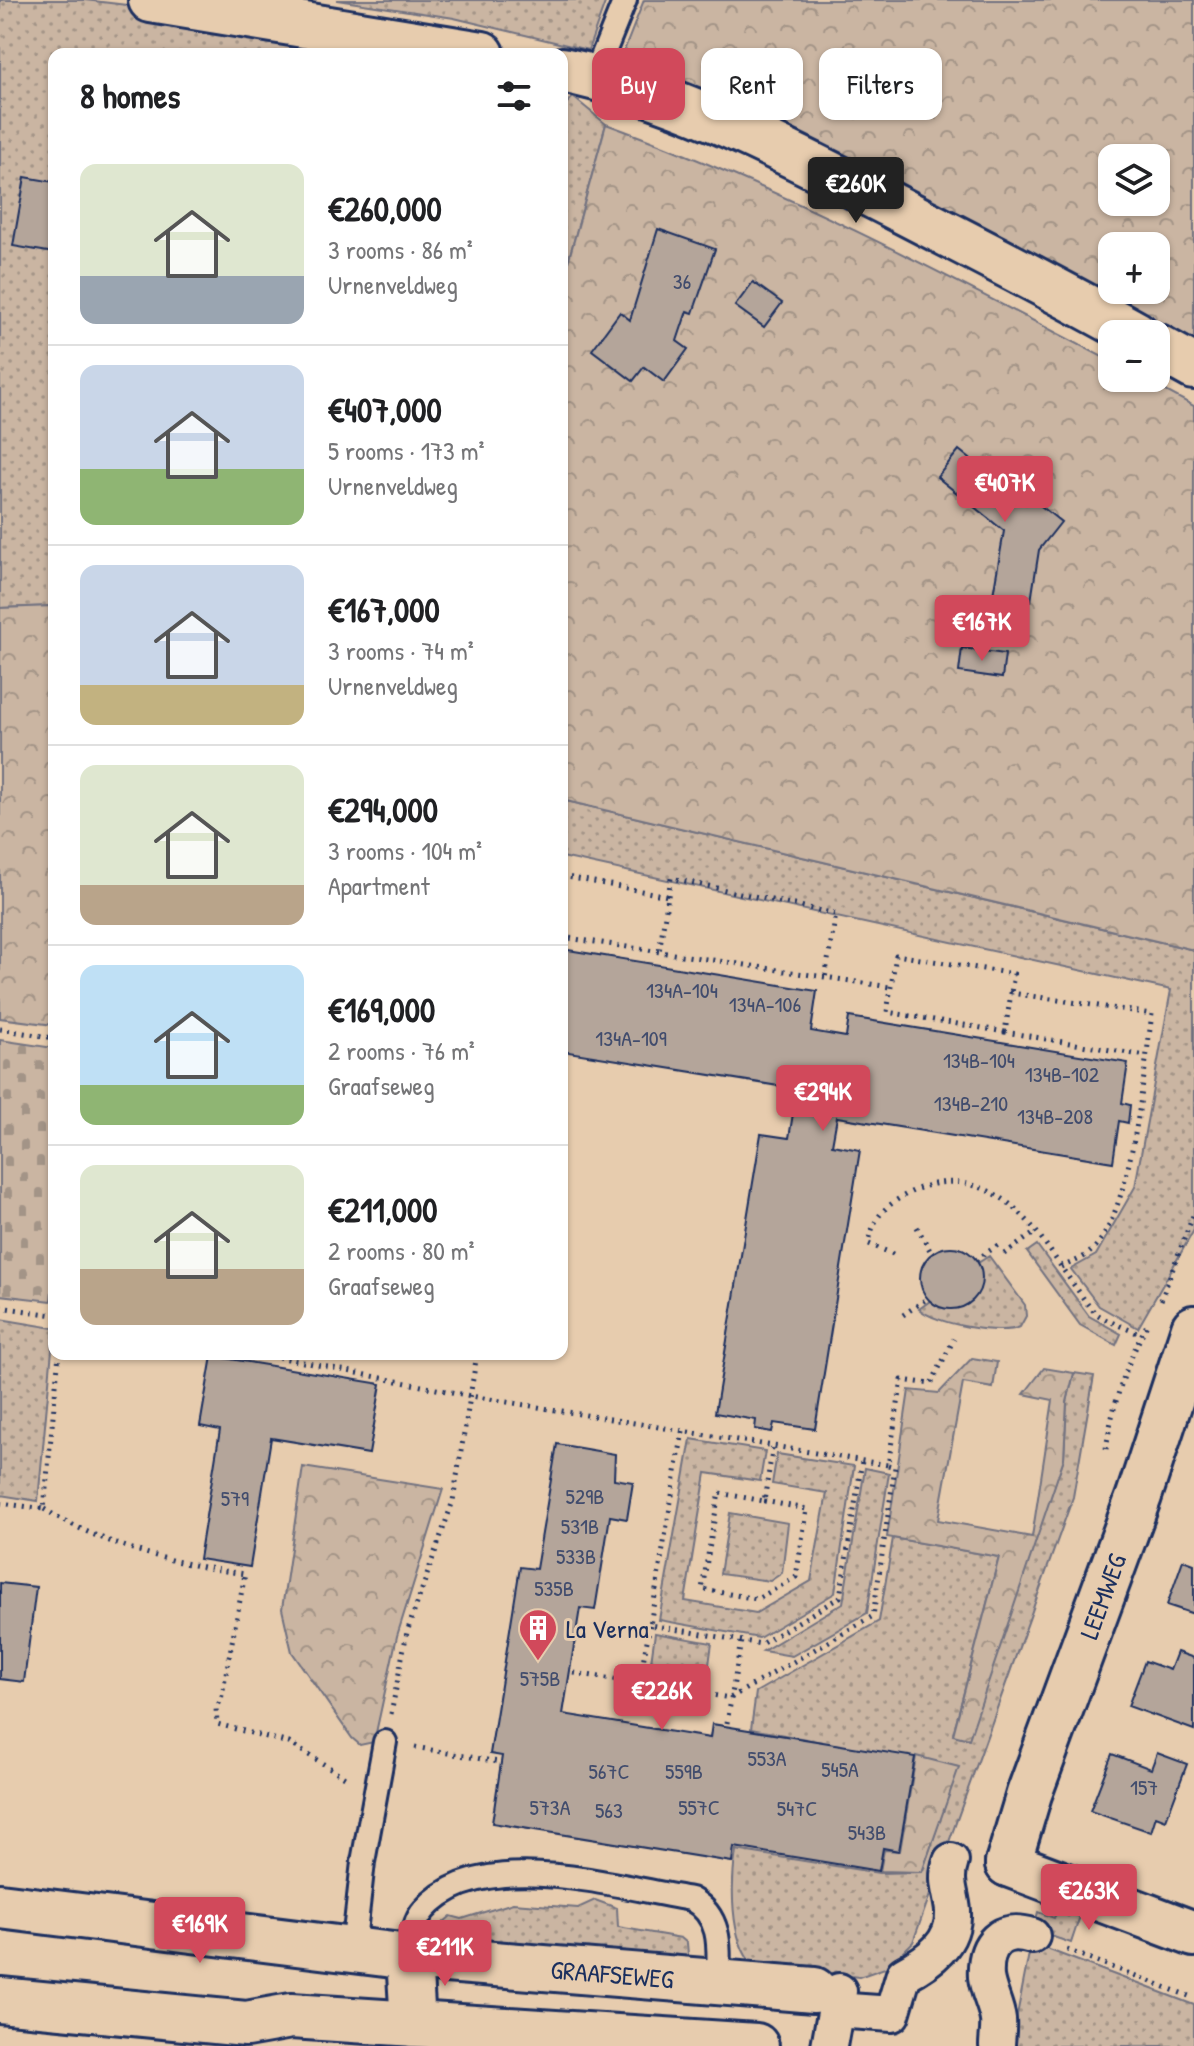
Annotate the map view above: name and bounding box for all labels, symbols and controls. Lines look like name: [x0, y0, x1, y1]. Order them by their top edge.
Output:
chip: Buy: [592, 48, 685, 120]
chip: Rent: [701, 48, 803, 120]
chip: Filters: [819, 48, 942, 120]
text: 8 homes: [80, 73, 180, 119]
icon: filters: [492, 74, 536, 118]
map controls: [1098, 144, 1170, 392]
button: layers: [1098, 144, 1170, 216]
pin: €260K: [800, 157, 912, 225]
text: €260K: [826, 165, 886, 200]
text: €260,000: [328, 186, 442, 232]
icon: home: [144, 196, 240, 292]
text: 3 rooms · 86 m²: [328, 232, 473, 267]
button: +: [1098, 232, 1170, 304]
house number: 36: [673, 266, 692, 296]
text: Urnenveldweg: [328, 267, 458, 302]
button: −: [1098, 320, 1170, 392]
text: €407,000: [328, 387, 442, 433]
icon: home: [144, 397, 240, 493]
text: 5 rooms · 173 m²: [328, 433, 484, 468]
pin: €407K: [949, 456, 1061, 524]
text: €407K: [975, 464, 1035, 499]
text: Urnenveldweg: [328, 468, 458, 503]
text: €167,000: [328, 587, 440, 633]
pin: €167K: [926, 595, 1038, 663]
icon: home: [144, 597, 240, 693]
text: €167K: [953, 603, 1011, 638]
text: 3 rooms · 74 m²: [328, 633, 474, 668]
text: Urnenveldweg: [328, 668, 458, 703]
text: €294,000: [328, 787, 438, 833]
icon: home: [144, 797, 240, 893]
text: 3 rooms · 104 m²: [328, 833, 482, 868]
text: Apartment: [328, 868, 430, 903]
house number: 134A-104: [646, 975, 718, 1005]
text: €169,000: [328, 987, 435, 1033]
house number: 134A-106: [729, 989, 801, 1019]
icon: home: [144, 997, 240, 1093]
house number: 134A-109: [595, 1023, 667, 1053]
text: 2 rooms · 76 m²: [328, 1033, 475, 1068]
house number: 134B-104: [943, 1045, 1015, 1075]
house number: 134B-102: [1025, 1059, 1100, 1089]
pin: €294K: [767, 1065, 879, 1133]
text: Graafseweg: [328, 1068, 435, 1103]
text: €294K: [794, 1073, 852, 1108]
house number: 134B-210: [934, 1088, 1008, 1118]
house number: 134B-208: [1017, 1101, 1093, 1131]
text: €211,000: [328, 1187, 438, 1233]
icon: home: [144, 1197, 240, 1293]
text: 2 rooms · 80 m²: [328, 1233, 475, 1268]
text: Graafseweg: [328, 1268, 435, 1303]
house number: 529B: [566, 1481, 604, 1511]
house number: 579: [221, 1483, 249, 1513]
house number: 531B: [561, 1511, 599, 1541]
house number: 533B: [556, 1541, 596, 1571]
street label: LEEMWEG: [1070, 1548, 1134, 1644]
house number: 535B: [534, 1573, 574, 1603]
building icon: La Verna: [517, 1607, 559, 1662]
place label: La Verna: [566, 1611, 649, 1646]
house number: 575B: [520, 1663, 560, 1693]
pin: €226K: [606, 1664, 718, 1732]
text: €226K: [632, 1672, 692, 1707]
house number: 553A: [747, 1743, 787, 1773]
house number: 545A: [821, 1754, 859, 1784]
house number: 567C: [588, 1756, 630, 1786]
house number: 559B: [665, 1756, 703, 1786]
house number: 157: [1130, 1772, 1158, 1802]
house number: 573A: [530, 1792, 571, 1822]
house number: 557C: [678, 1792, 720, 1822]
house number: 547C: [777, 1793, 817, 1823]
house number: 563: [595, 1795, 623, 1825]
house number: 543B: [848, 1817, 886, 1847]
pin: €263K: [1033, 1864, 1145, 1932]
text: €263K: [1059, 1872, 1119, 1907]
pin: €169K: [144, 1897, 256, 1965]
text: €169K: [172, 1905, 228, 1940]
pin: €211K: [389, 1920, 501, 1988]
text: €211K: [416, 1928, 474, 1963]
street label: GRAAFSEWEG: [549, 1951, 675, 1996]

